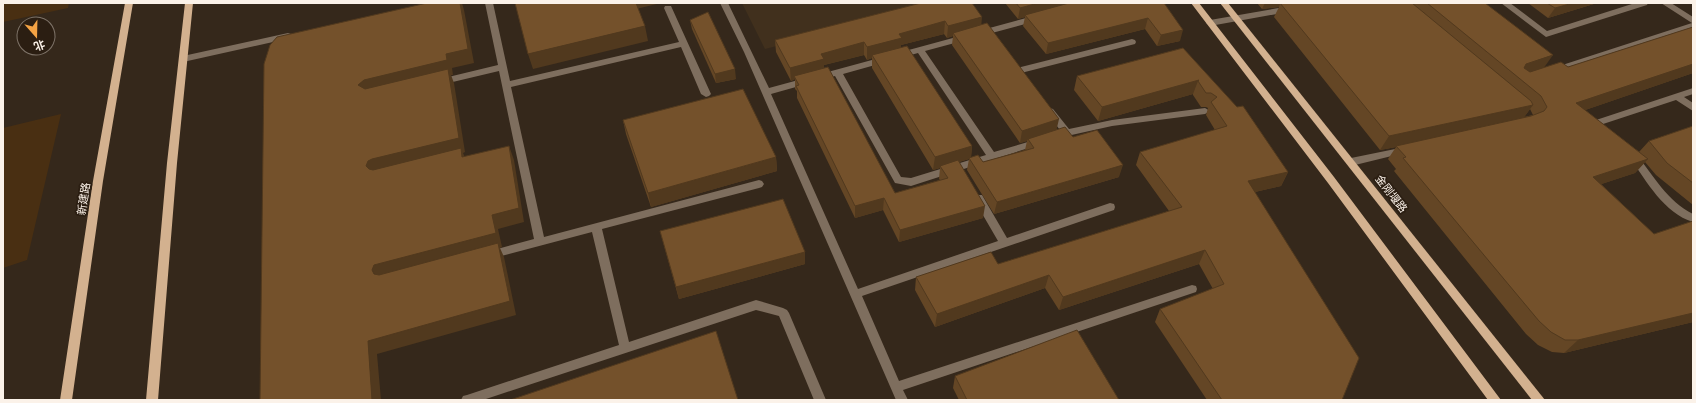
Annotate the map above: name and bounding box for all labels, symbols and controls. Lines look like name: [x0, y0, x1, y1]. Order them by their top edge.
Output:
north arrow: [16, 16, 56, 56]
text: 北: [32, 37, 47, 53]
street label: 金刚堰路: [1372, 173, 1410, 215]
street label: 新建路: [75, 182, 93, 216]

